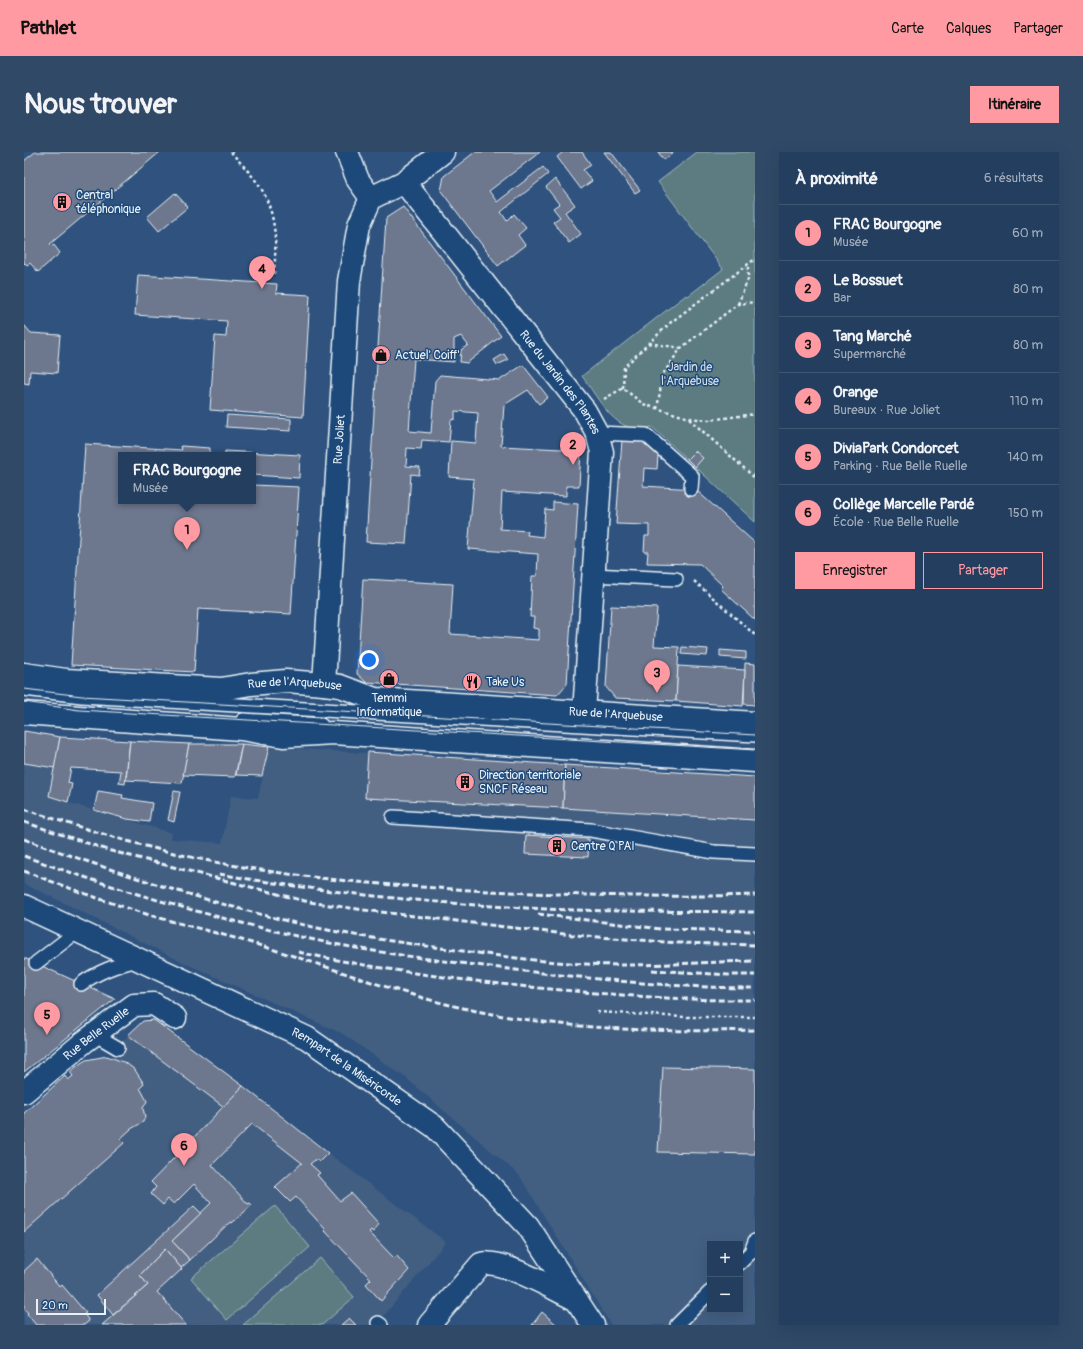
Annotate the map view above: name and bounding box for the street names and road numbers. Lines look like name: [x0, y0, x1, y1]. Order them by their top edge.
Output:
street label: Rue du Jardin des Plantes: [516, 327, 604, 438]
street label: Rue Joliet: [331, 414, 349, 465]
street label: Rue de l'Arquebuse: [247, 674, 343, 694]
street label: Rue de l'Arquebuse: [568, 704, 663, 725]
street label: Rue Belle Ruelle: [61, 1004, 133, 1064]
street label: Rempart de la Miséricorde: [289, 1025, 404, 1109]

